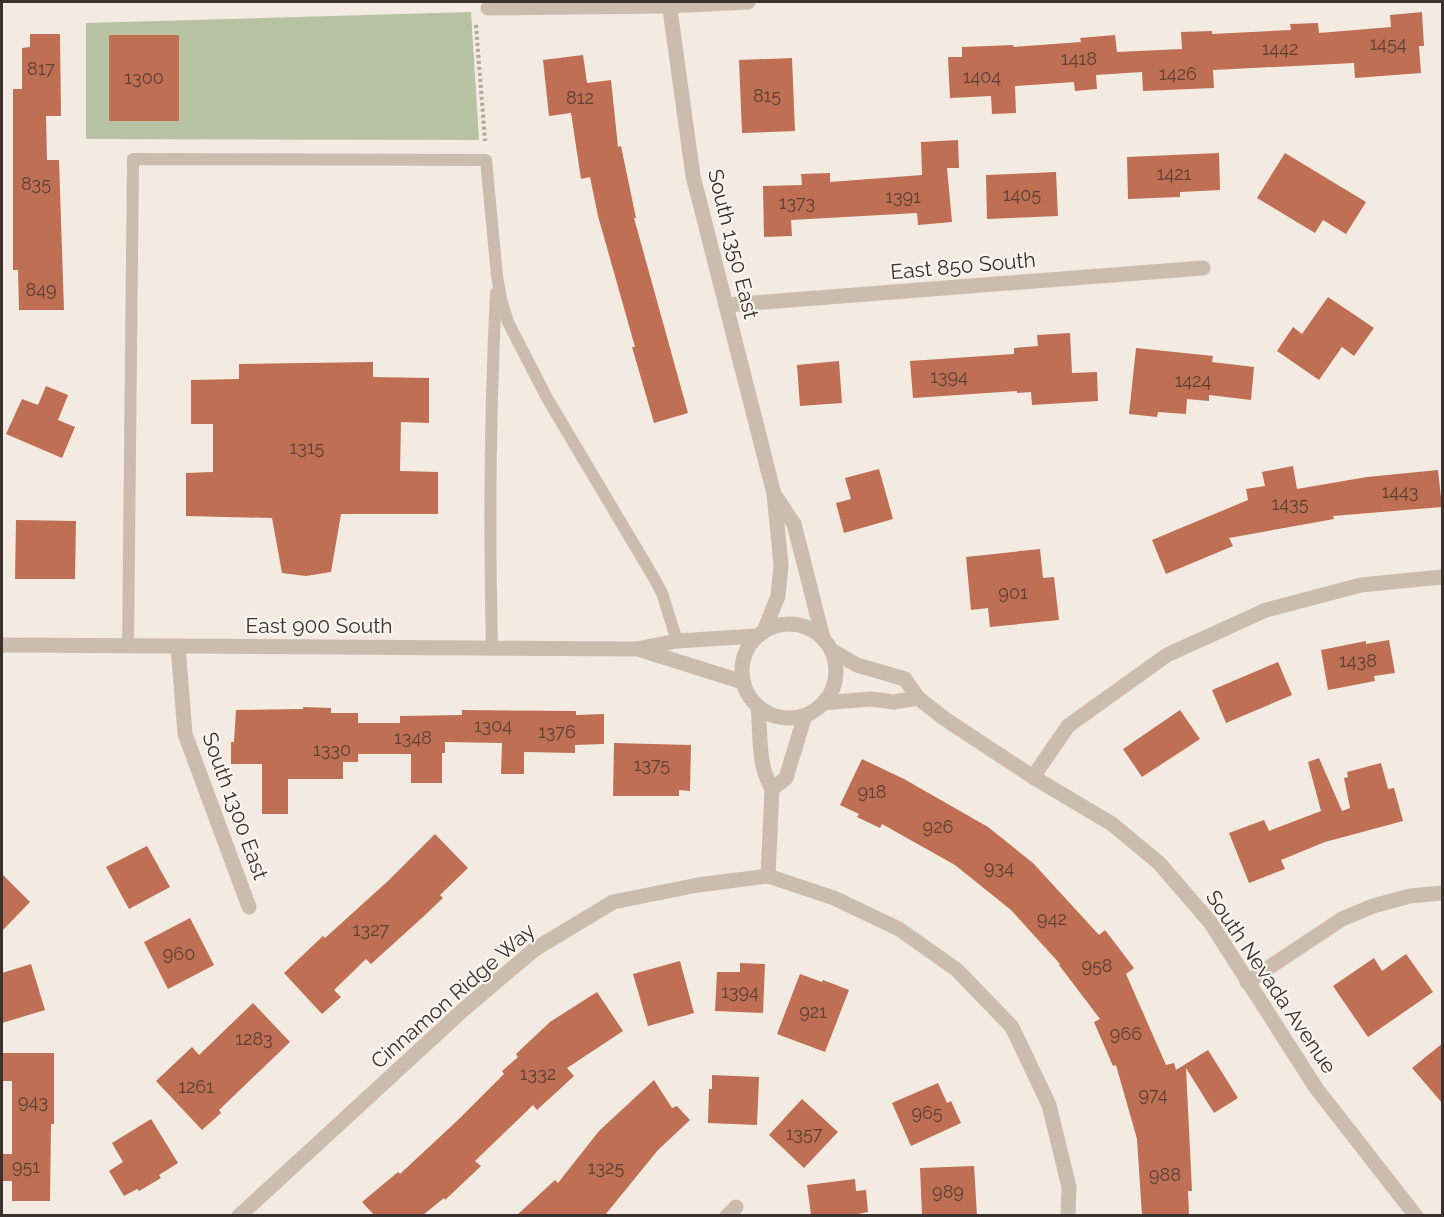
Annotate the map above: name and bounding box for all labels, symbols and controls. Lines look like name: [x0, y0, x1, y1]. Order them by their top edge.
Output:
house number: 1454: [1369, 33, 1407, 54]
house number: 1442: [1262, 38, 1298, 59]
house number: 1418: [1061, 48, 1097, 69]
house number: 817: [27, 58, 55, 79]
house number: 1426: [1159, 63, 1197, 84]
house number: 1404: [963, 66, 1001, 87]
house number: 1300: [124, 67, 164, 88]
house number: 815: [753, 85, 781, 106]
house number: 812: [566, 87, 594, 108]
house number: 1421: [1157, 163, 1192, 184]
street label: South 1350 East: [703, 166, 764, 321]
house number: 835: [21, 173, 51, 194]
house number: 1405: [1003, 184, 1041, 205]
house number: 1391: [885, 186, 921, 207]
house number: 1373: [779, 192, 815, 213]
street label: East 850 South: [889, 247, 1037, 284]
house number: 849: [25, 279, 57, 300]
house number: 1394: [930, 366, 968, 387]
house number: 1424: [1175, 370, 1212, 391]
house number: 1315: [290, 437, 325, 458]
house number: 1443: [1382, 481, 1418, 502]
house number: 1435: [1272, 493, 1309, 514]
house number: 901: [998, 582, 1028, 603]
street label: East 900 South: [245, 613, 393, 638]
house number: 1438: [1339, 650, 1377, 671]
house number: 1304: [474, 715, 512, 736]
house number: 1376: [538, 721, 576, 742]
house number: 1348: [394, 727, 432, 748]
street label: South 1300 East: [197, 729, 274, 883]
house number: 1330: [313, 739, 351, 760]
house number: 1375: [634, 754, 670, 775]
house number: 918: [858, 781, 886, 802]
house number: 926: [923, 816, 954, 837]
house number: 934: [984, 857, 1014, 878]
street label: South Nevada Avenue: [1201, 885, 1342, 1078]
house number: 942: [1037, 908, 1067, 929]
street label: Cinnamon Ridge Way: [366, 918, 540, 1074]
house number: 1327: [353, 919, 390, 940]
house number: 960: [163, 943, 195, 964]
house number: 958: [1081, 955, 1113, 976]
house number: 1394: [721, 981, 759, 1002]
house number: 921: [799, 1001, 827, 1022]
house number: 966: [1110, 1023, 1142, 1044]
house number: 1283: [235, 1028, 273, 1049]
house number: 1332: [520, 1063, 556, 1084]
house number: 1261: [178, 1076, 214, 1097]
house number: 974: [1139, 1084, 1168, 1105]
house number: 943: [18, 1091, 48, 1112]
house number: 965: [911, 1102, 943, 1123]
house number: 1357: [786, 1123, 823, 1144]
house number: 951: [12, 1156, 40, 1177]
house number: 1325: [588, 1157, 624, 1178]
house number: 988: [1149, 1164, 1181, 1185]
house number: 989: [932, 1181, 964, 1202]

